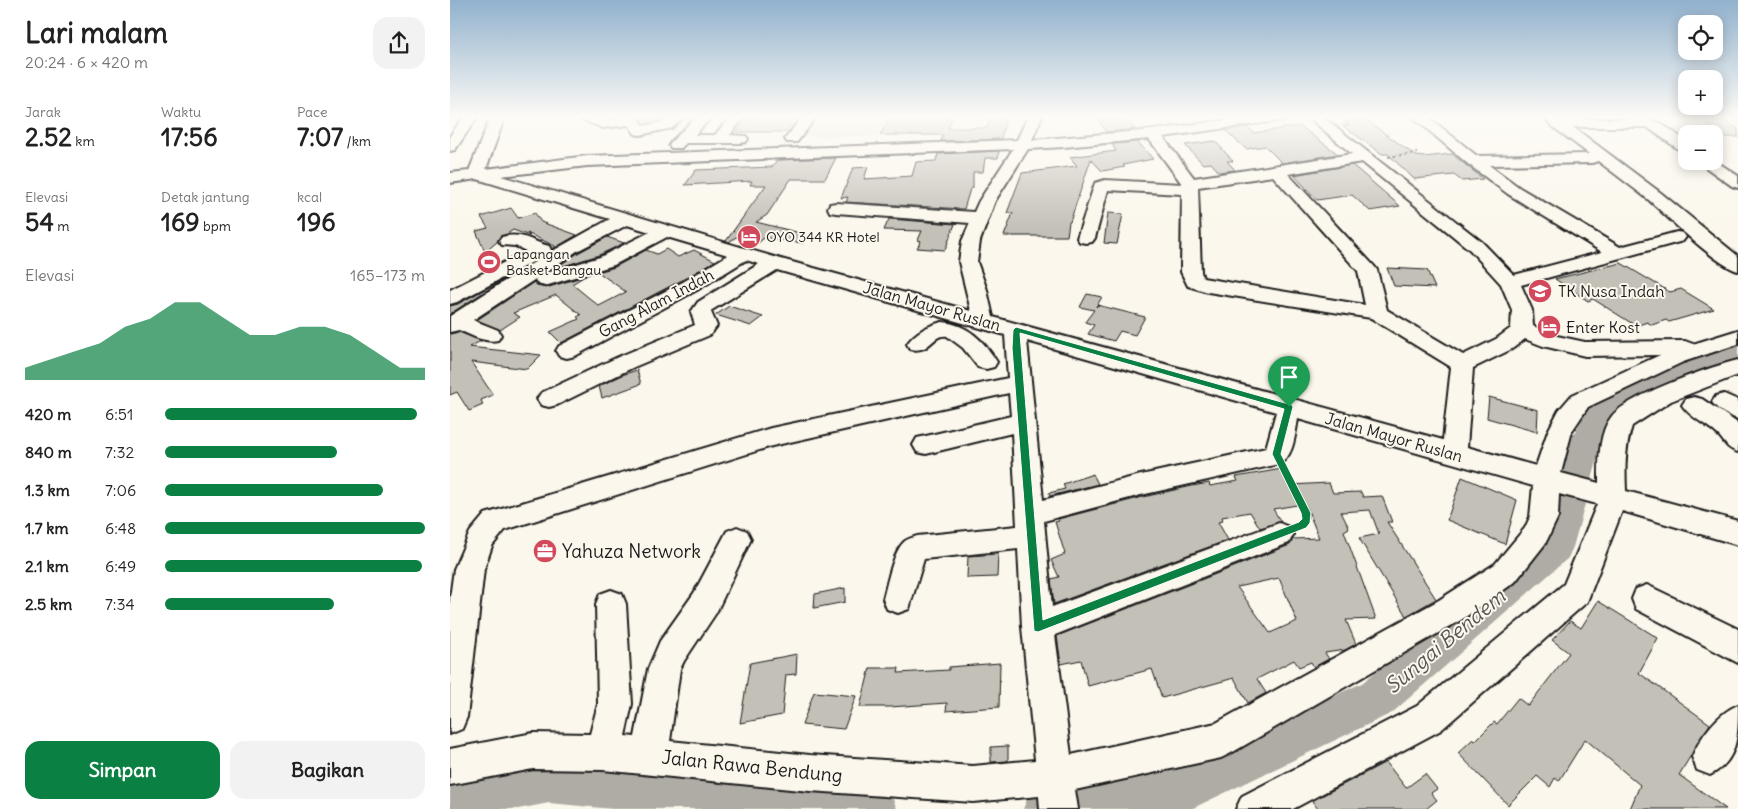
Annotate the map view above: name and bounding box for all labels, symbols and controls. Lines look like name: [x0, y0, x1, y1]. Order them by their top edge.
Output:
text: Lari malam: [25, 15, 168, 51]
map controls: [1678, 15, 1723, 170]
button: locate: [1678, 15, 1723, 60]
button: share: [373, 17, 425, 69]
text: 20:24 · 6 × 420 m: [25, 52, 148, 72]
button: +: [1678, 70, 1723, 115]
text: Jarak: [25, 103, 61, 121]
text: Waktu: [161, 103, 201, 121]
text: Pace: [297, 103, 327, 121]
text: 2.52: [25, 121, 72, 153]
text: 17:56: [161, 121, 218, 153]
text: 7:07: [297, 121, 343, 153]
button: −: [1678, 125, 1723, 170]
text: km: [72, 132, 95, 150]
text: /km: [343, 132, 371, 150]
text: Elevasi: [25, 188, 68, 206]
text: Detak jantung: [161, 188, 250, 206]
text: kcal: [297, 188, 322, 206]
text: 54: [25, 206, 54, 238]
text: 169: [161, 206, 200, 238]
text: 196: [297, 206, 336, 238]
text: m: [54, 217, 69, 235]
text: bpm: [200, 217, 231, 235]
hotel icon: OYO 344 KR Hotel: [736, 224, 762, 250]
place label: OYO 344 KR Hotel: [766, 228, 880, 246]
place label: Lapangan Basket Bangau: [506, 245, 601, 279]
sports icon: Lapangan Basket Bangau: [476, 249, 502, 275]
street label: Gang Alam Indah: [595, 264, 717, 342]
text: Elevasi: [25, 265, 74, 285]
text: 165–173 m: [350, 265, 425, 285]
street label: Jalan Mayor Ruslan: [861, 277, 1003, 335]
school or university icon: TK Nusa Indah: [1527, 278, 1553, 304]
place label: TK Nusa Indah: [1558, 281, 1664, 301]
hotel icon: Enter Kost: [1536, 314, 1562, 340]
place label: Enter Kost: [1566, 317, 1641, 337]
pin: [1268, 356, 1310, 407]
icon: arrive: [1275, 363, 1303, 391]
text: 420 m: [25, 404, 71, 424]
text: 6:51: [105, 404, 133, 424]
street label: Jalan Mayor Ruslan: [1323, 408, 1465, 466]
text: 840 m: [25, 442, 72, 462]
text: 7:32: [105, 442, 134, 462]
text: 1.3 km: [25, 480, 70, 500]
text: 7:06: [105, 480, 136, 500]
text: 1.7 km: [25, 518, 69, 538]
text: 6:48: [105, 518, 136, 538]
office icon: Yahuza Network: [532, 538, 558, 564]
place label: Yahuza Network: [562, 539, 701, 563]
text: 2.1 km: [25, 556, 69, 576]
text: 6:49: [105, 556, 136, 576]
water label: Sungai Bendem: [1379, 582, 1511, 699]
text: 2.5 km: [25, 594, 72, 614]
text: 7:34: [105, 594, 135, 614]
button: Simpan: [25, 741, 220, 799]
button: Bagikan: [230, 741, 425, 799]
street label: Jalan Rawa Bendung: [660, 745, 844, 787]

